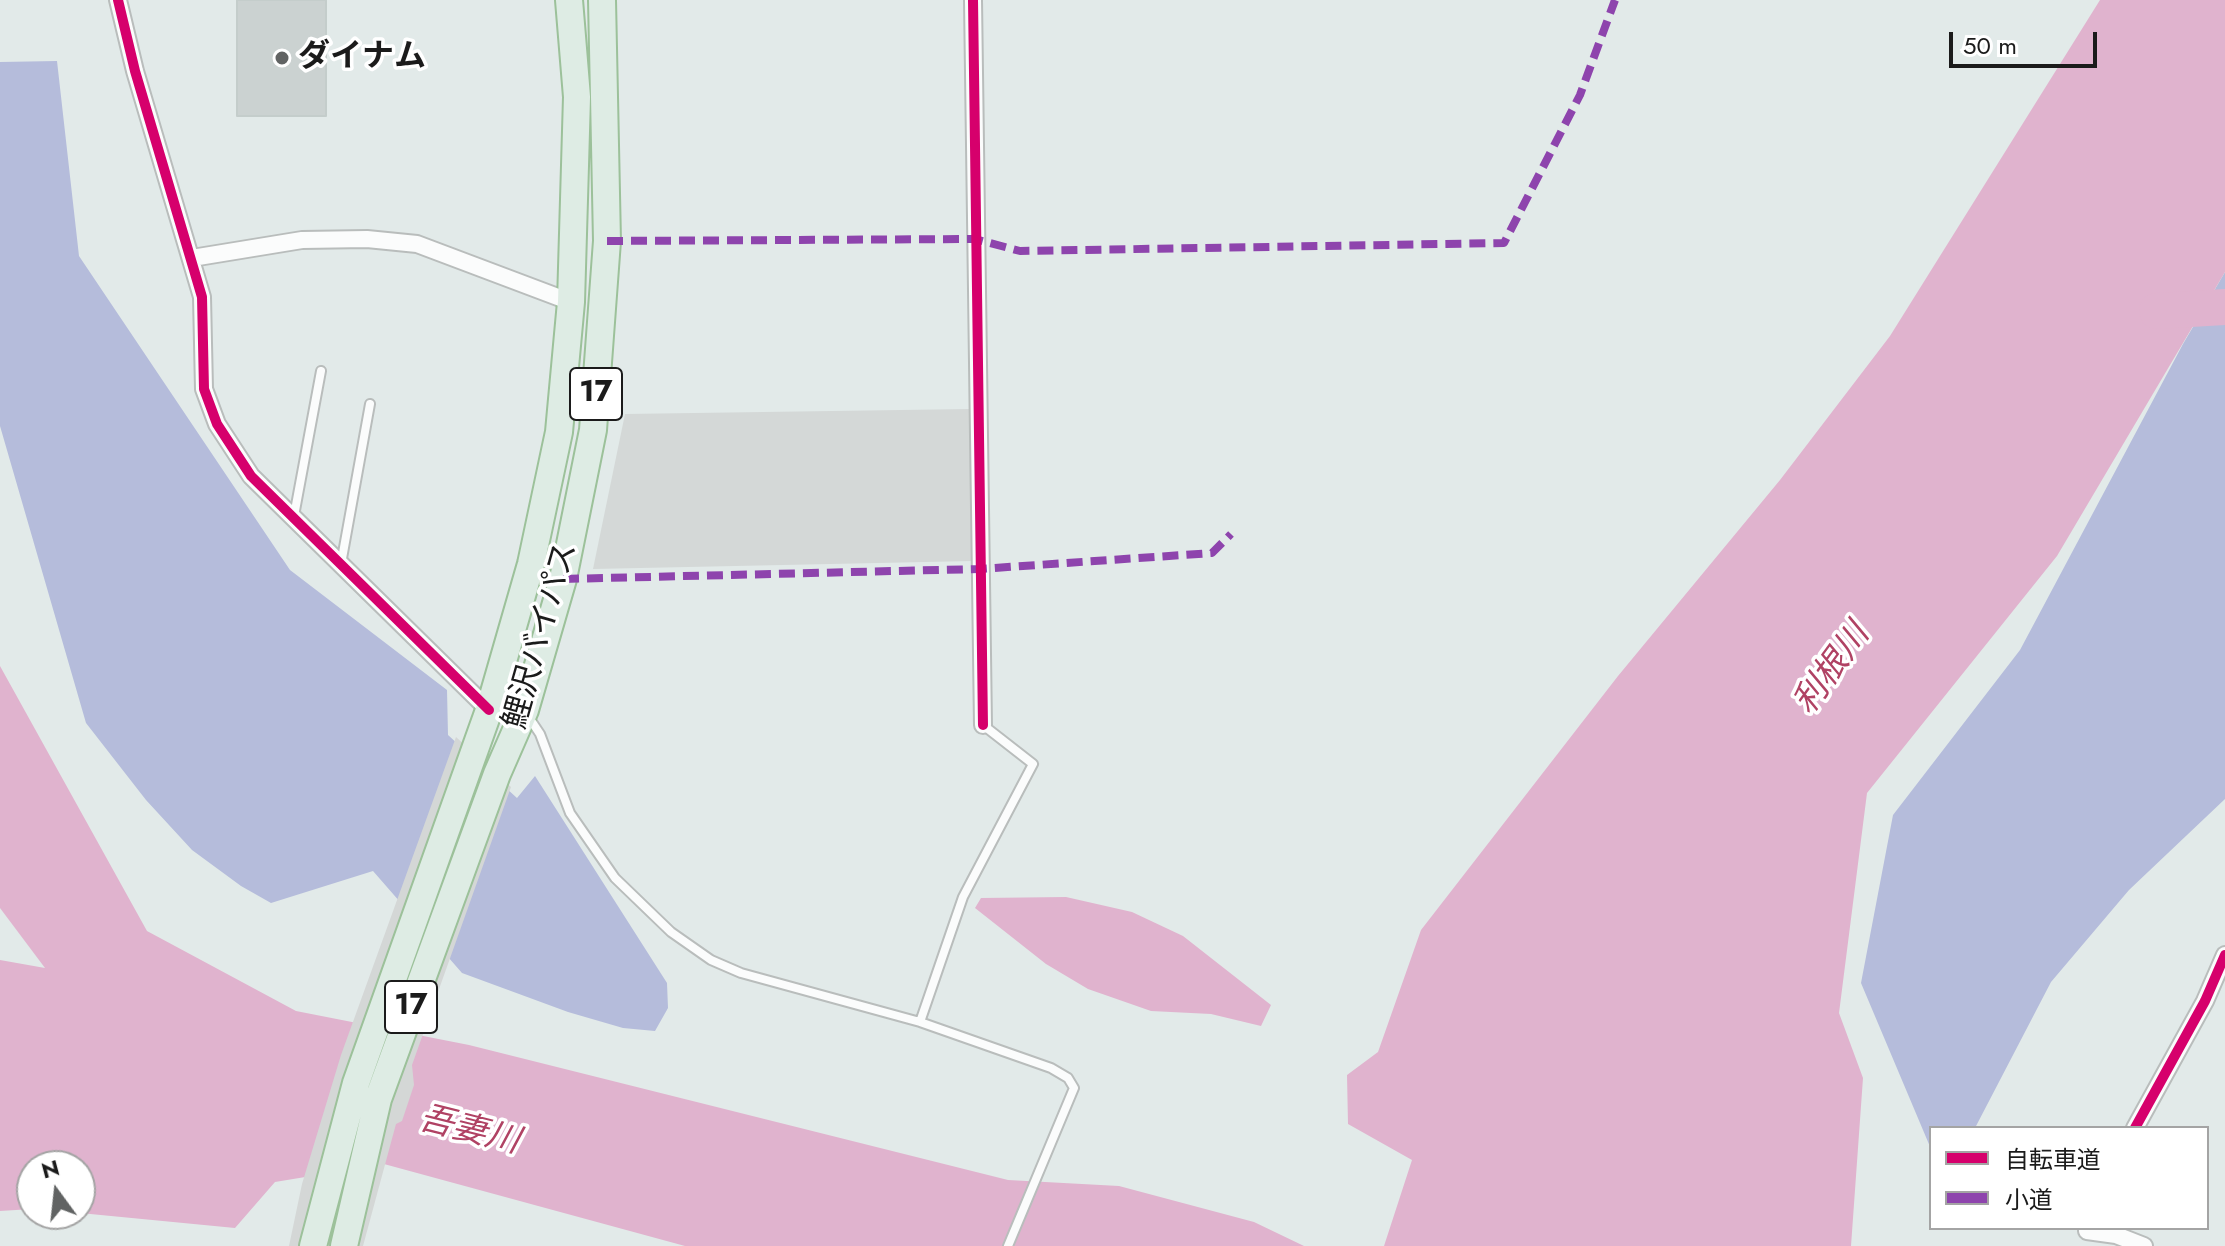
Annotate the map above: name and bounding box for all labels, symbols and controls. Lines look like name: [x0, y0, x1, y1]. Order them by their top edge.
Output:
scale bar: [1953, 16, 2101, 66]
text: 50 m: [1963, 28, 2017, 63]
place label: ダイナム: [298, 39, 426, 77]
marker: ダイナム: [273, 49, 291, 67]
road number: 17: [570, 368, 622, 420]
street label: 鯉沢バイパス: [497, 538, 587, 734]
water label: 利根川: [1787, 617, 1879, 723]
road number: 17: [385, 981, 437, 1033]
water label: 吾妻川: [415, 1100, 523, 1164]
legend: [1929, 1126, 2209, 1230]
text: 自転車道: [2005, 1142, 2101, 1177]
north arrow: [16, 1150, 96, 1230]
text: N: [38, 1151, 63, 1186]
text: 小道: [2005, 1182, 2053, 1217]

